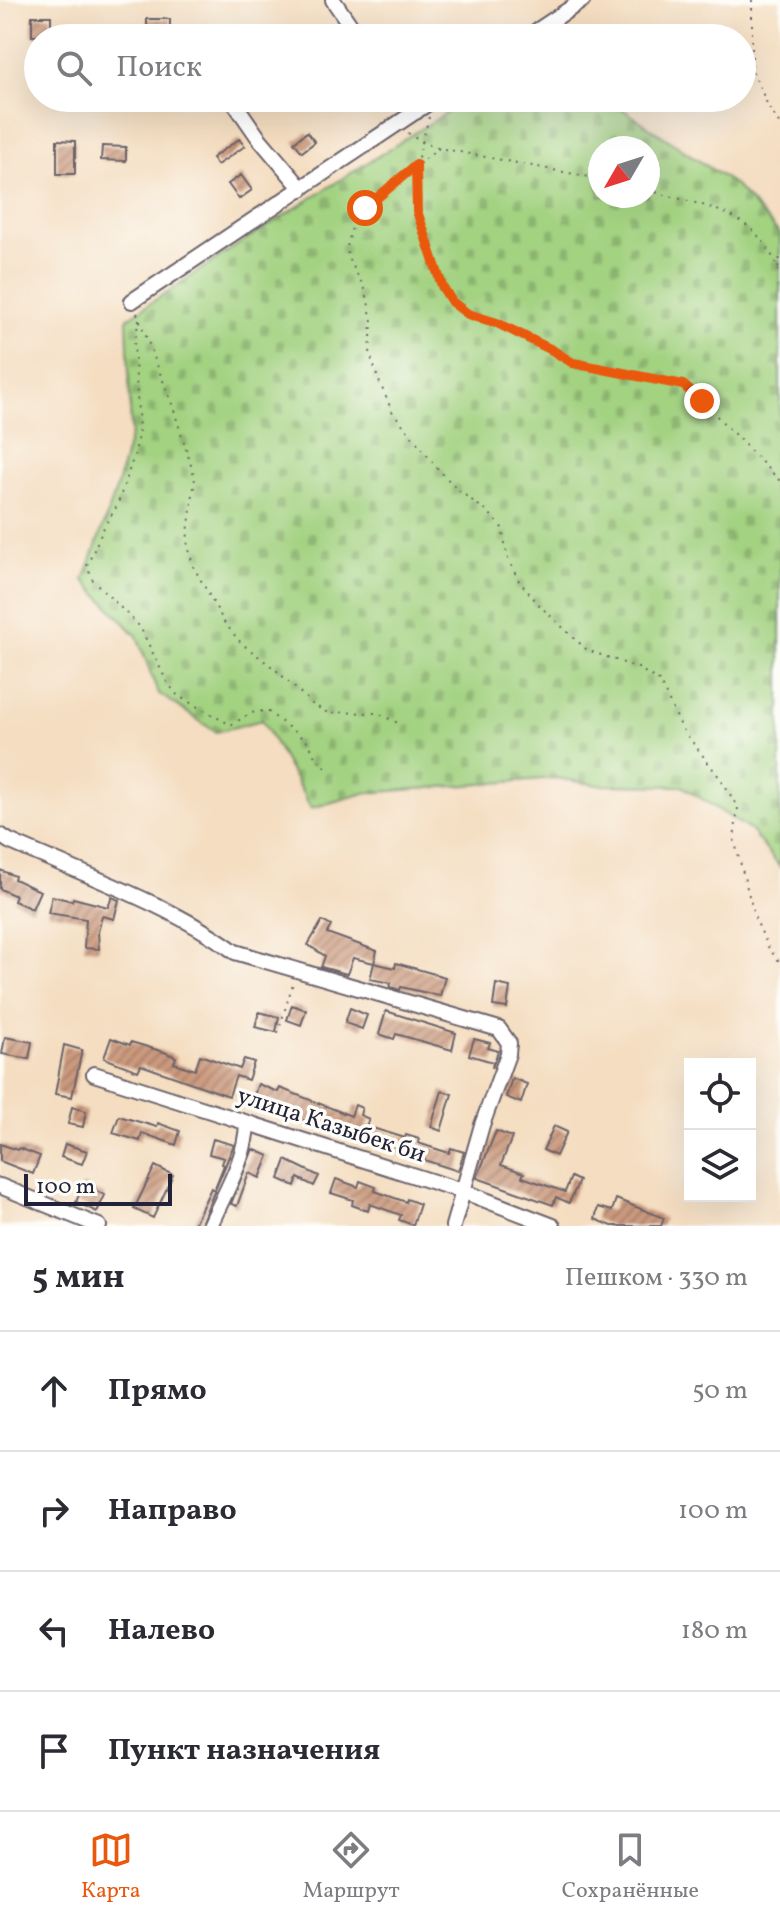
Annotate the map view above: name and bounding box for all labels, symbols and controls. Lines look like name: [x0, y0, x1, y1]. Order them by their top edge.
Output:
search box: [24, 24, 756, 112]
icon: search: [52, 46, 96, 90]
text: Поиск: [116, 47, 202, 89]
north arrow: [588, 136, 660, 208]
route start: [347, 190, 383, 226]
route end: [684, 383, 720, 419]
map controls: [684, 1058, 756, 1202]
button: locate: [684, 1058, 756, 1130]
street label: улица Казыбек би: [232, 1080, 430, 1172]
button: layers: [684, 1130, 756, 1202]
scale bar: [24, 1170, 172, 1206]
text: 100 m: [36, 1172, 95, 1203]
text: 5 мин: [32, 1255, 125, 1302]
text: Пешком · 330 m: [565, 1260, 748, 1296]
icon: ahead: [32, 1369, 76, 1413]
text: Прямо: [108, 1370, 207, 1412]
text: 50 m: [692, 1373, 748, 1409]
icon: right: [32, 1489, 76, 1533]
text: Направо: [108, 1490, 237, 1532]
text: 100 m: [678, 1493, 748, 1529]
icon: left: [32, 1609, 76, 1653]
text: Налево: [108, 1610, 215, 1652]
text: 180 m: [681, 1613, 748, 1649]
icon: arrive: [32, 1729, 76, 1773]
text: Пункт назначения: [108, 1730, 380, 1772]
tab: Карта: [81, 1828, 141, 1907]
tab: Маршрут: [303, 1828, 400, 1907]
tab: Сохранённые: [562, 1828, 699, 1907]

